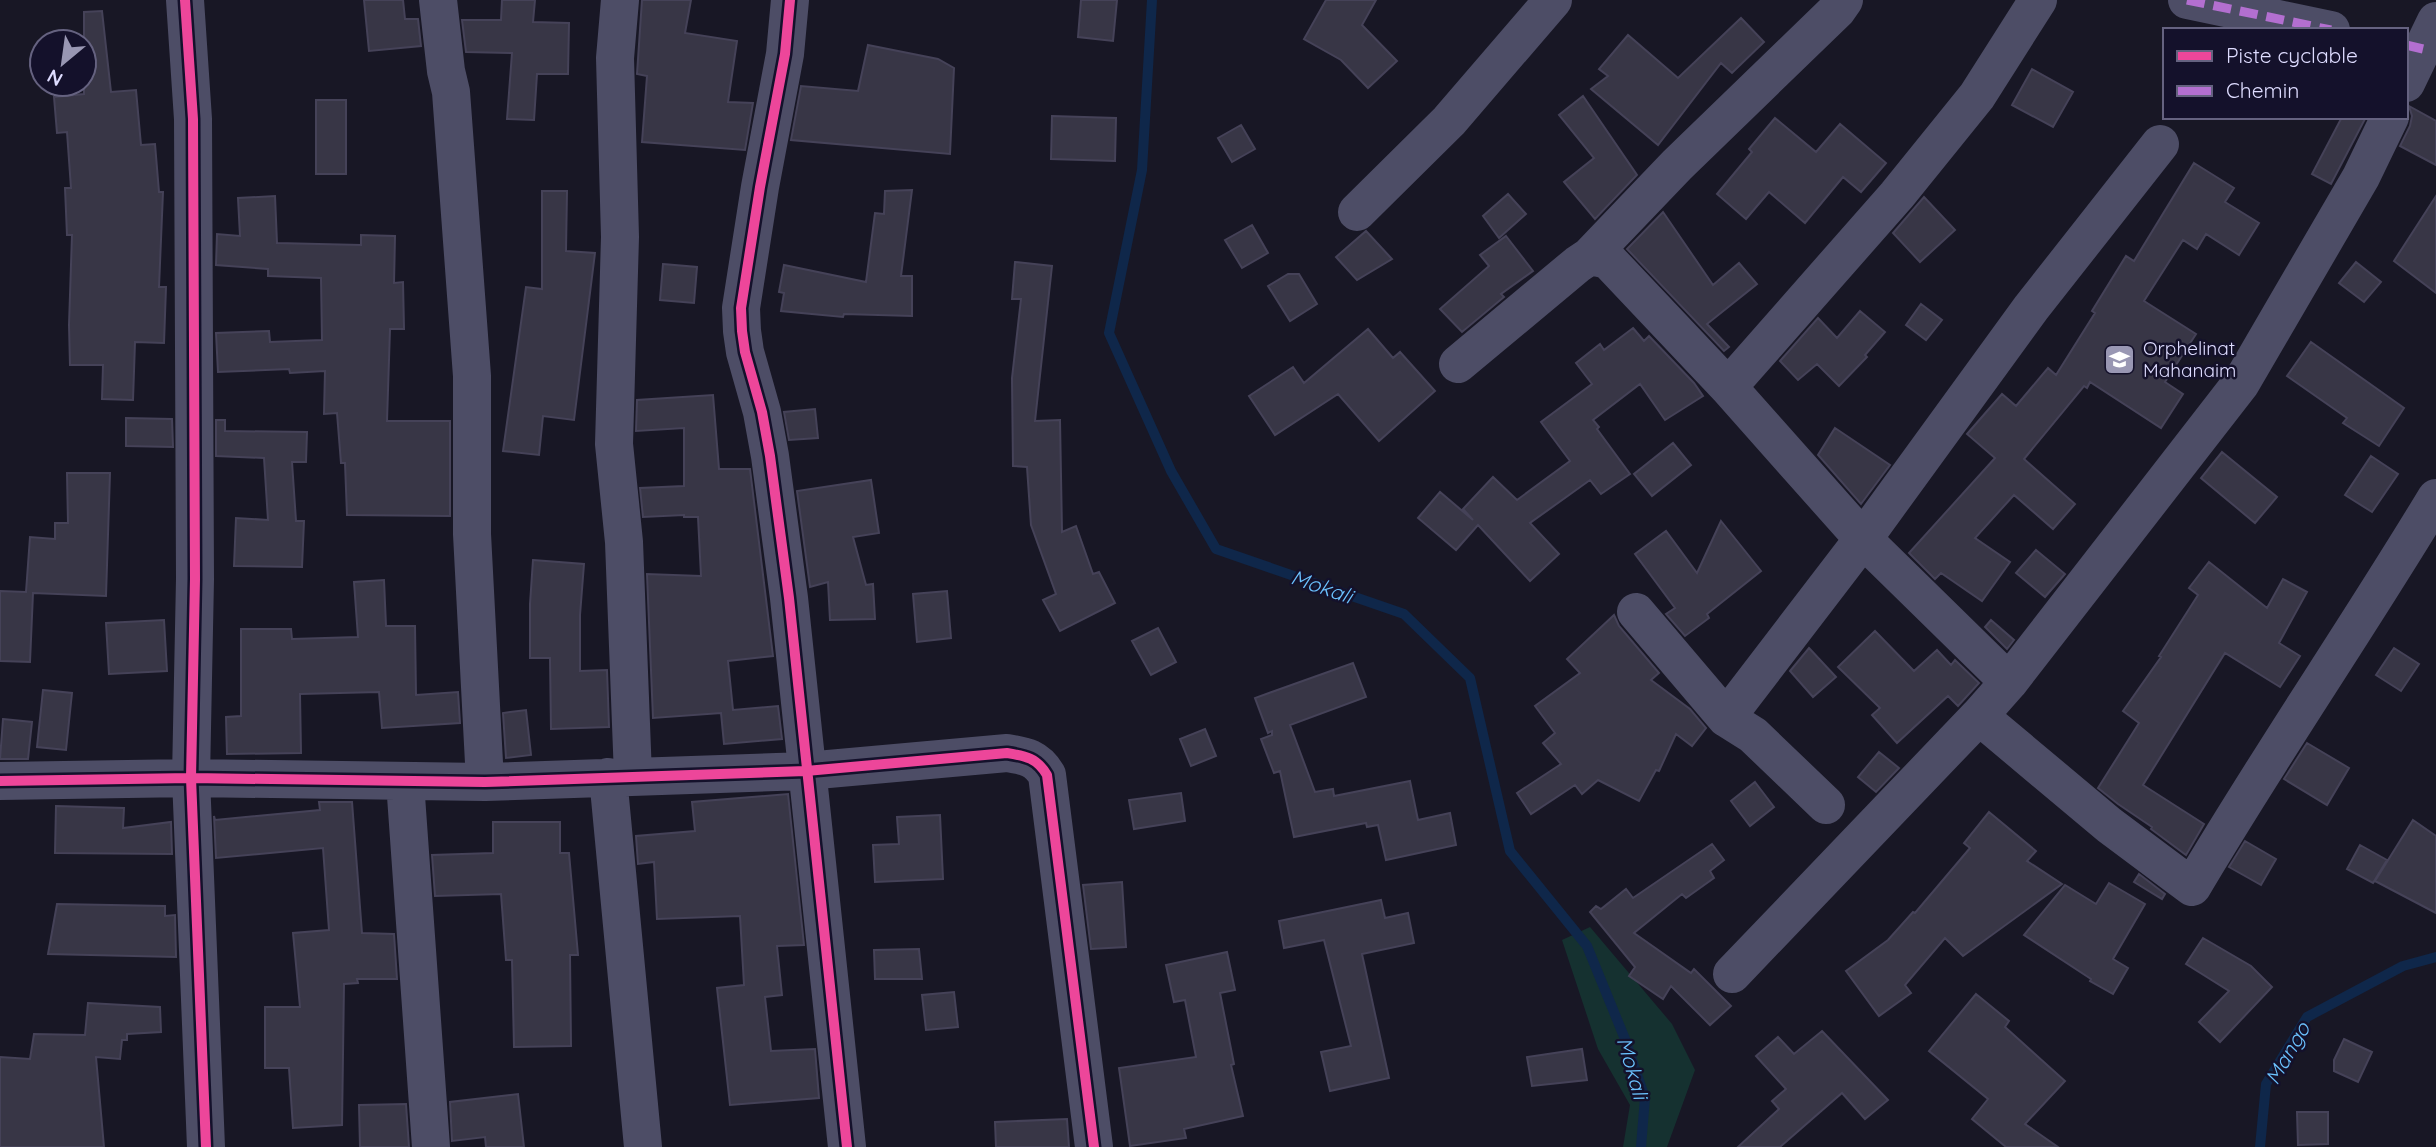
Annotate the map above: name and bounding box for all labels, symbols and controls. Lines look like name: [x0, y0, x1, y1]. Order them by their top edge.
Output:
north arrow: [28, 28, 98, 98]
legend: [2163, 28, 2408, 119]
text: Piste cyclable: [2226, 42, 2358, 68]
text: N: [43, 64, 67, 92]
text: Chemin: [2226, 77, 2299, 103]
place label: Orphelinat Mahanaim: [2143, 336, 2236, 382]
school or university icon: Orphelinat Mahanaim: [2103, 342, 2137, 376]
water label: Mokali: [1288, 563, 1358, 609]
water label: Mango: [2259, 1016, 2316, 1089]
water label: Mokali: [1612, 1034, 1655, 1104]

